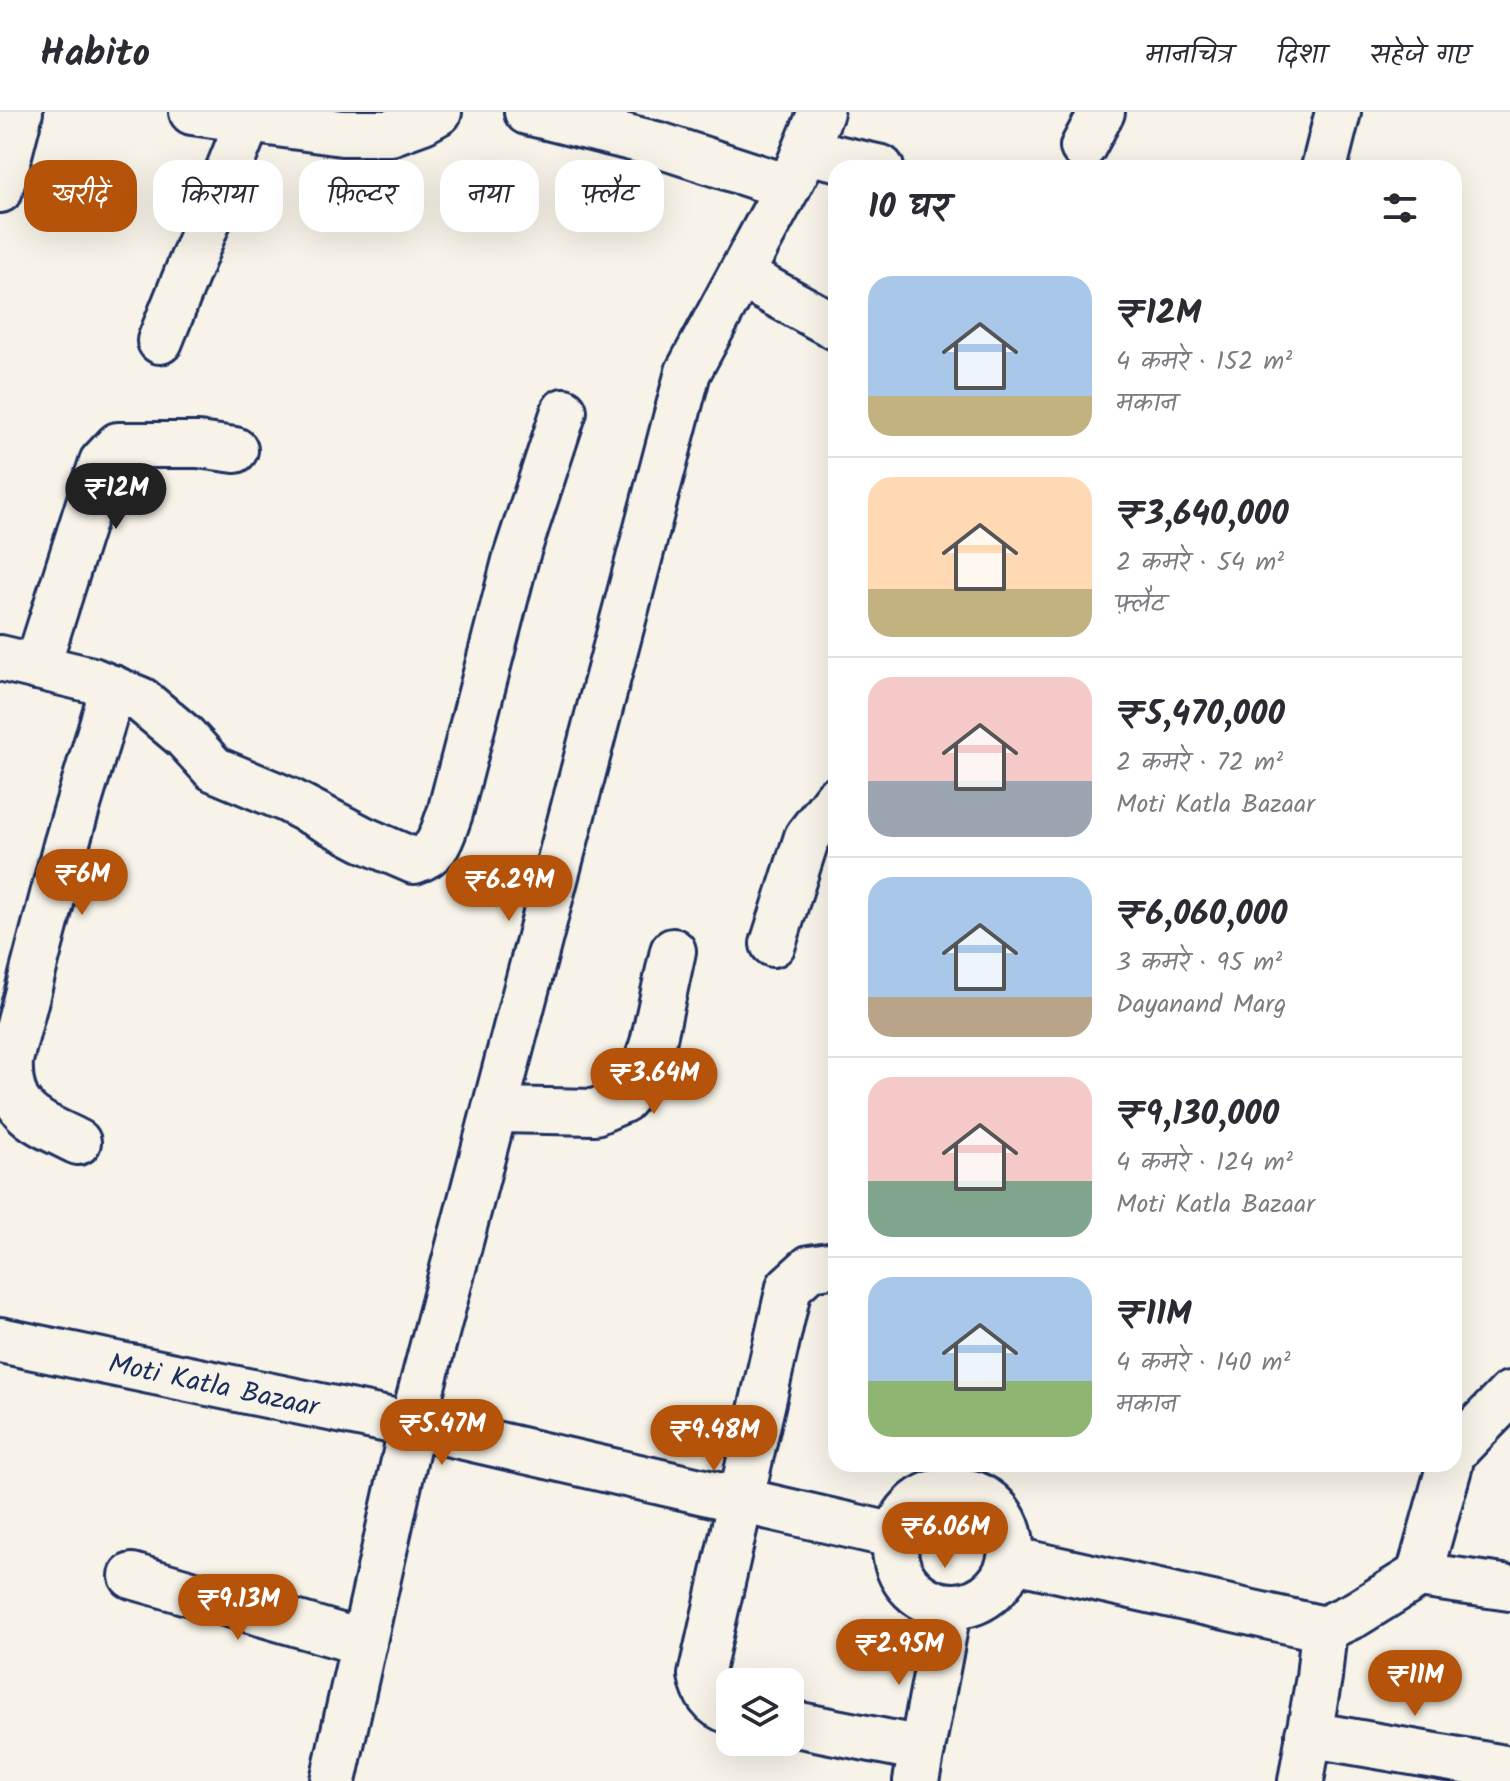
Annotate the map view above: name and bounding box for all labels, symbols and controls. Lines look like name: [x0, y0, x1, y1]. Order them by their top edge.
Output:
text: Habito: [40, 25, 150, 85]
text: मानचित्र: [1145, 33, 1232, 78]
text: दिशा: [1276, 33, 1326, 78]
text: सहेजे गए: [1370, 33, 1470, 78]
chip: खरीदें: [24, 160, 137, 232]
chip: किराया: [153, 160, 283, 232]
chip: फ़िल्टर: [299, 160, 424, 232]
chip: नया: [440, 160, 539, 232]
chip: फ़्लैट: [555, 160, 664, 232]
text: 10 घर: [868, 181, 949, 235]
icon: filters: [1378, 186, 1422, 230]
text: ₹12M: [1116, 287, 1201, 341]
icon: home: [932, 308, 1028, 404]
text: 4 कमरे · 152 m²: [1116, 341, 1292, 383]
text: मकान: [1116, 383, 1177, 425]
pin: ₹12M: [69, 463, 163, 531]
text: ₹12M: [83, 468, 149, 510]
text: ₹3,640,000: [1116, 488, 1289, 542]
icon: home: [932, 509, 1028, 605]
text: 2 कमरे · 54 m²: [1116, 542, 1284, 584]
text: फ़्लैट: [1116, 584, 1166, 626]
text: ₹5,470,000: [1116, 688, 1285, 742]
icon: home: [932, 709, 1028, 805]
text: 2 कमरे · 72 m²: [1116, 742, 1283, 784]
text: Moti Katla Bazaar: [1116, 784, 1315, 826]
pin: ₹6M: [43, 849, 121, 917]
text: ₹6M: [54, 854, 110, 896]
pin: ₹6.29M: [444, 855, 574, 923]
text: ₹6.29M: [464, 860, 554, 902]
text: ₹6,060,000: [1116, 888, 1287, 942]
icon: home: [932, 909, 1028, 1005]
text: 3 कमरे · 95 m²: [1116, 942, 1282, 984]
text: Dayanand Marg: [1116, 984, 1286, 1026]
pin: ₹3.64M: [589, 1048, 719, 1116]
text: ₹3.64M: [609, 1053, 699, 1095]
text: ₹9,130,000: [1116, 1088, 1279, 1142]
icon: home: [932, 1109, 1028, 1205]
text: 4 कमरे · 124 m²: [1116, 1142, 1293, 1184]
text: Moti Katla Bazaar: [1116, 1184, 1315, 1226]
text: ₹11M: [1116, 1288, 1192, 1342]
icon: home: [932, 1309, 1028, 1405]
street label: Moti Katla Bazaar: [104, 1342, 325, 1431]
text: 4 कमरे · 140 m²: [1116, 1342, 1291, 1384]
text: मकान: [1116, 1384, 1177, 1426]
pin: ₹5.47M: [377, 1399, 507, 1467]
text: ₹5.47M: [398, 1404, 486, 1446]
pin: ₹9.48M: [649, 1405, 779, 1473]
text: ₹9.48M: [668, 1410, 760, 1452]
pin: ₹6.06M: [880, 1502, 1010, 1570]
text: ₹6.06M: [900, 1507, 990, 1549]
pin: ₹9.13M: [173, 1574, 303, 1642]
text: ₹9.13M: [196, 1579, 280, 1621]
pin: ₹2.95M: [834, 1619, 964, 1687]
text: ₹2.95M: [854, 1624, 944, 1666]
pin: ₹11M: [1368, 1650, 1462, 1718]
text: ₹11M: [1386, 1655, 1444, 1697]
map controls: [716, 1668, 804, 1756]
button: layers: [716, 1668, 804, 1756]

